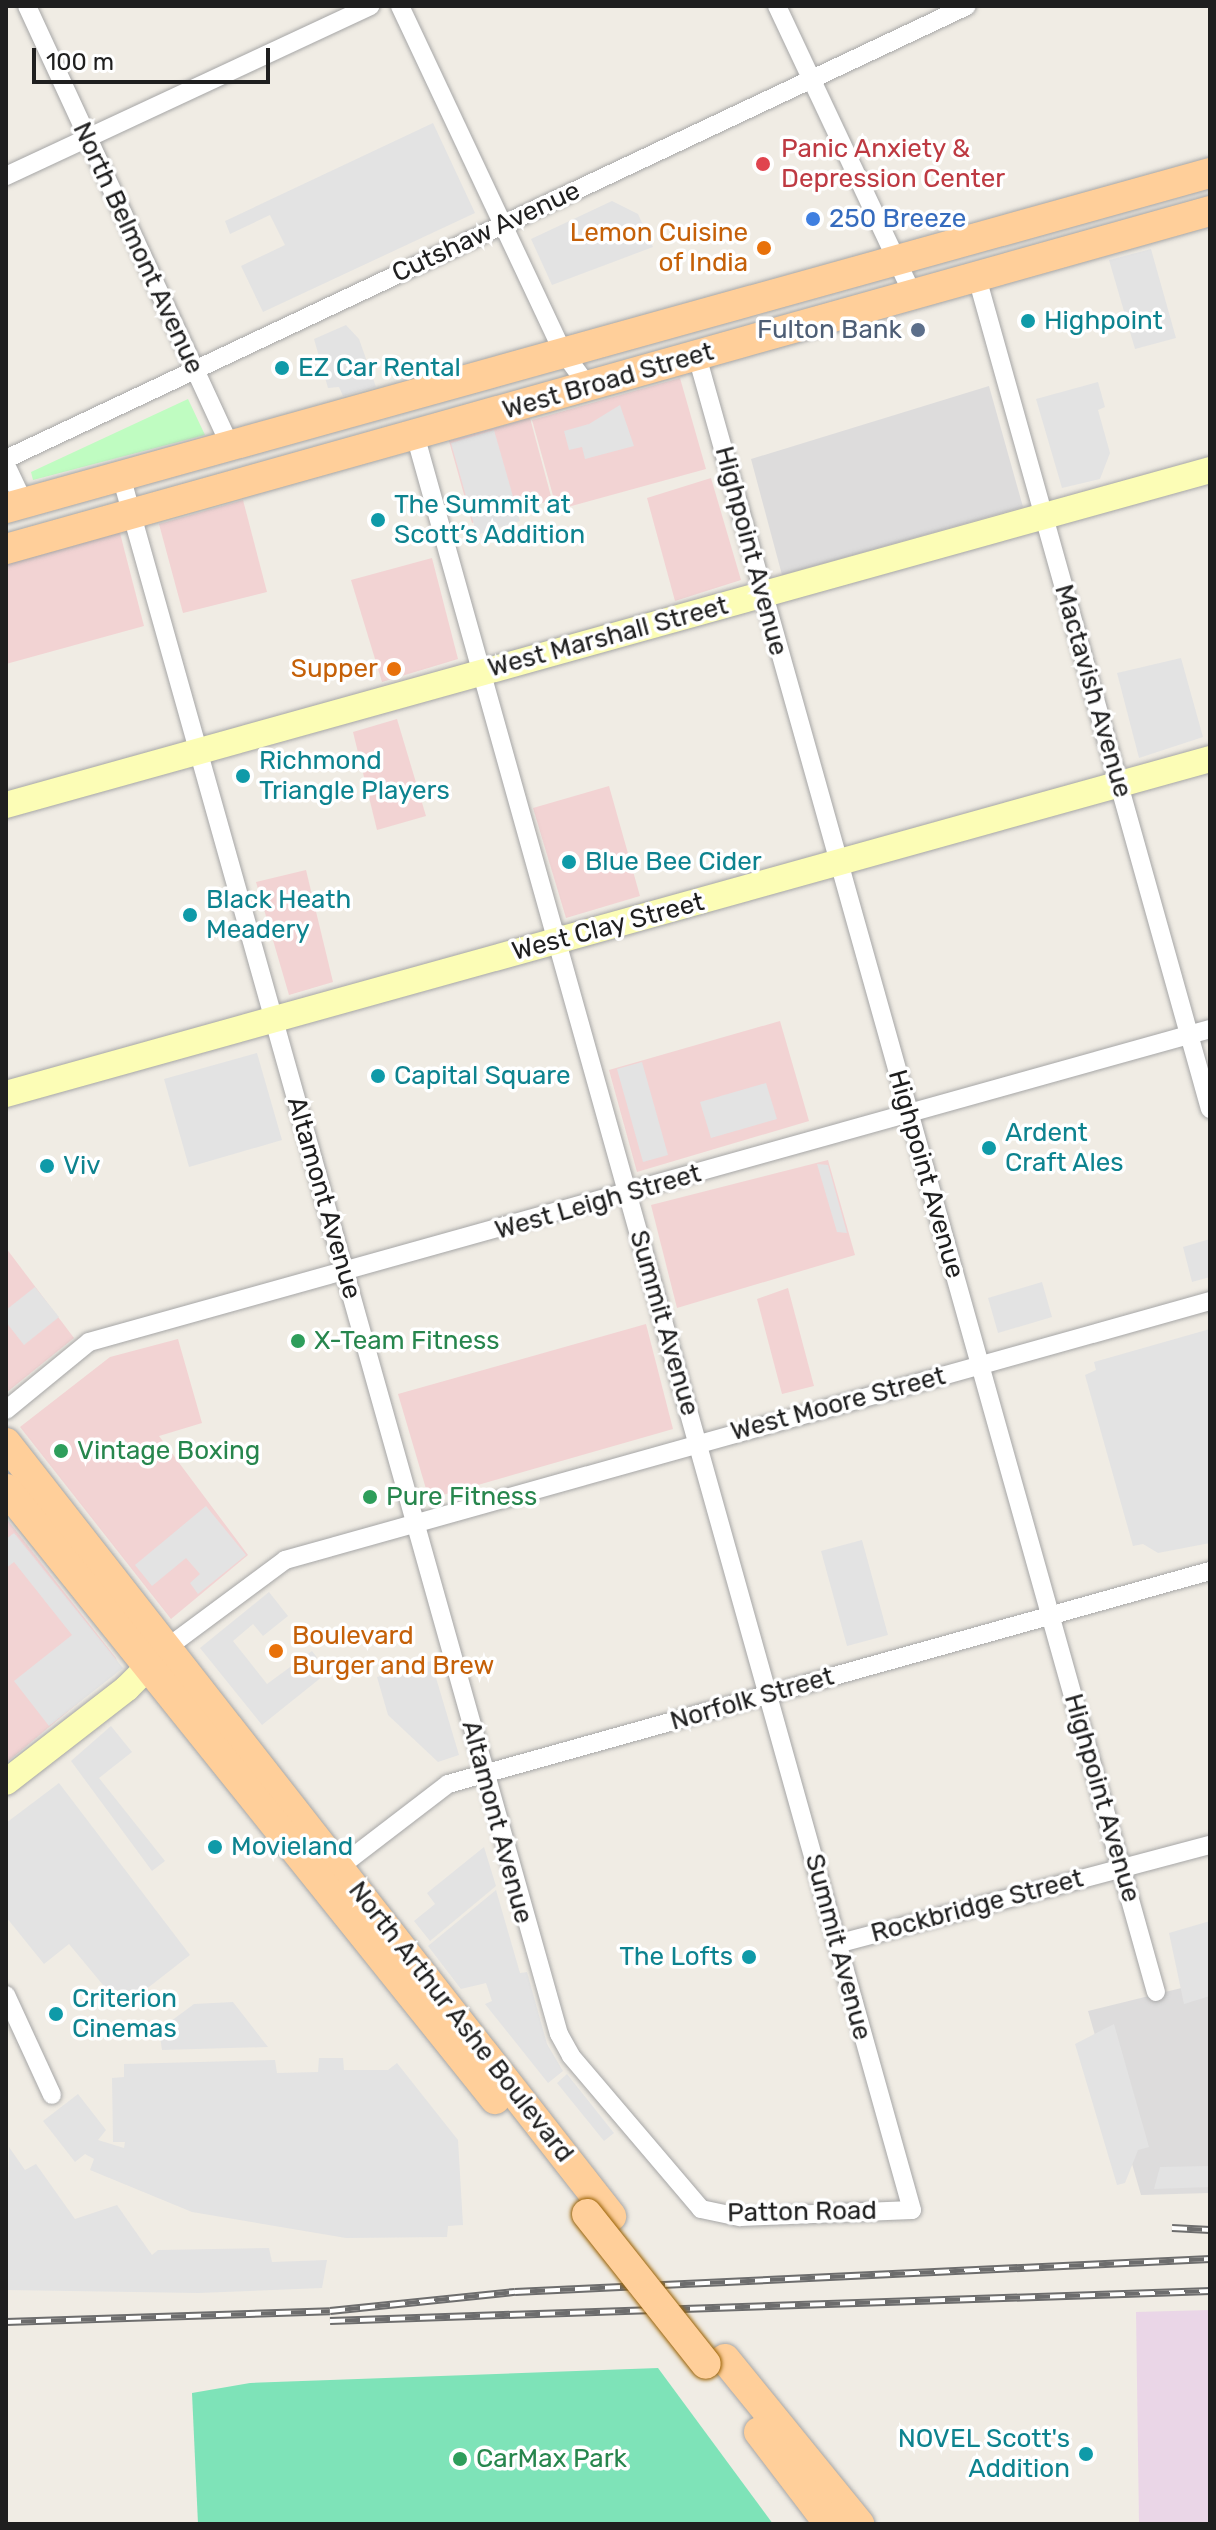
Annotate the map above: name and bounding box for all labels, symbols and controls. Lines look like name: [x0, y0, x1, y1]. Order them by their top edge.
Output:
scale bar: [36, 32, 274, 82]
text: 100 m: [46, 48, 114, 76]
street label: North Belmont Avenue: [66, 117, 210, 379]
place label: Panic Anxiety & Depression Center: [781, 133, 1005, 194]
marker: Panic Anxiety & Depression Center: [752, 153, 774, 175]
street label: Cutshaw Avenue: [387, 175, 585, 289]
place label: 250 Breeze: [829, 203, 966, 235]
marker: 250 Breeze: [804, 210, 822, 228]
place label: Lemon Cuisine of India: [570, 217, 748, 278]
marker: Lemon Cuisine of India: [755, 239, 773, 257]
place label: Highpoint: [1044, 305, 1163, 337]
marker: Highpoint: [1019, 312, 1037, 330]
place label: Fulton Bank: [757, 314, 902, 346]
marker: Fulton Bank: [909, 321, 927, 339]
street label: West Broad Street: [499, 336, 717, 426]
place label: EZ Car Rental: [298, 352, 461, 384]
marker: EZ Car Rental: [273, 359, 291, 377]
street label: Highpoint Avenue: [708, 443, 794, 659]
place label: The Summit at Scott’s Addition: [394, 489, 586, 550]
marker: The Summit at Scott’s Addition: [369, 511, 387, 529]
street label: Mactavish Avenue: [1048, 581, 1138, 801]
street label: West Marshall Street: [485, 590, 731, 684]
place label: Supper: [291, 653, 378, 685]
marker: Supper: [385, 660, 403, 678]
place label: Richmond Triangle Players: [259, 745, 450, 806]
marker: Richmond Triangle Players: [234, 767, 252, 785]
place label: Blue Bee Cider: [585, 846, 762, 878]
marker: Blue Bee Cider: [560, 853, 578, 871]
place label: Black Heath Meadery: [206, 884, 352, 946]
street label: West Clay Street: [508, 886, 708, 968]
marker: Black Heath Meadery: [181, 906, 199, 924]
place label: Capital Square: [394, 1060, 571, 1092]
street label: Highpoint Avenue: [881, 1066, 971, 1282]
marker: Capital Square: [369, 1067, 387, 1085]
street label: Altamont Avenue: [280, 1093, 368, 1303]
place label: Ardent Craft Ales: [1005, 1117, 1124, 1178]
marker: Ardent Craft Ales: [980, 1139, 998, 1157]
place label: Viv: [63, 1150, 101, 1182]
marker: Viv: [38, 1157, 56, 1175]
street label: West Leigh Street: [491, 1158, 705, 1246]
street label: Summit Avenue: [623, 1226, 705, 1420]
place label: X-Team Fitness: [314, 1325, 500, 1357]
marker: X-Team Fitness: [289, 1332, 307, 1350]
street label: West Moore Street: [727, 1360, 949, 1448]
place label: Vintage Boxing: [77, 1435, 260, 1467]
marker: Vintage Boxing: [52, 1442, 70, 1460]
place label: Pure Fitness: [386, 1481, 537, 1513]
marker: Pure Fitness: [361, 1488, 379, 1506]
place label: Boulevard Burger and Brew: [292, 1620, 495, 1682]
marker: Boulevard Burger and Brew: [267, 1642, 285, 1660]
street label: Norfolk Street: [667, 1661, 837, 1737]
street label: Highpoint Avenue: [1057, 1690, 1147, 1906]
street label: Altamont Avenue: [455, 1717, 539, 1927]
place label: Movieland: [231, 1831, 353, 1863]
marker: Movieland: [206, 1838, 224, 1856]
street label: Summit Avenue: [798, 1850, 878, 2044]
street label: Rockbridge Street: [868, 1863, 1086, 1949]
street label: North Arthur Ashe Boulevard: [341, 1875, 581, 2169]
place label: The Lofts: [619, 1941, 733, 1973]
marker: The Lofts: [740, 1948, 758, 1966]
place label: Criterion Cinemas: [72, 1983, 177, 2044]
marker: Criterion Cinemas: [47, 2005, 65, 2023]
street label: Patton Road: [727, 2195, 877, 2229]
place label: NOVEL Scott's Addition: [897, 2423, 1070, 2484]
place label: CarMax Park: [476, 2443, 627, 2475]
marker: NOVEL Scott's Addition: [1077, 2445, 1095, 2463]
marker: CarMax Park: [451, 2450, 469, 2468]

